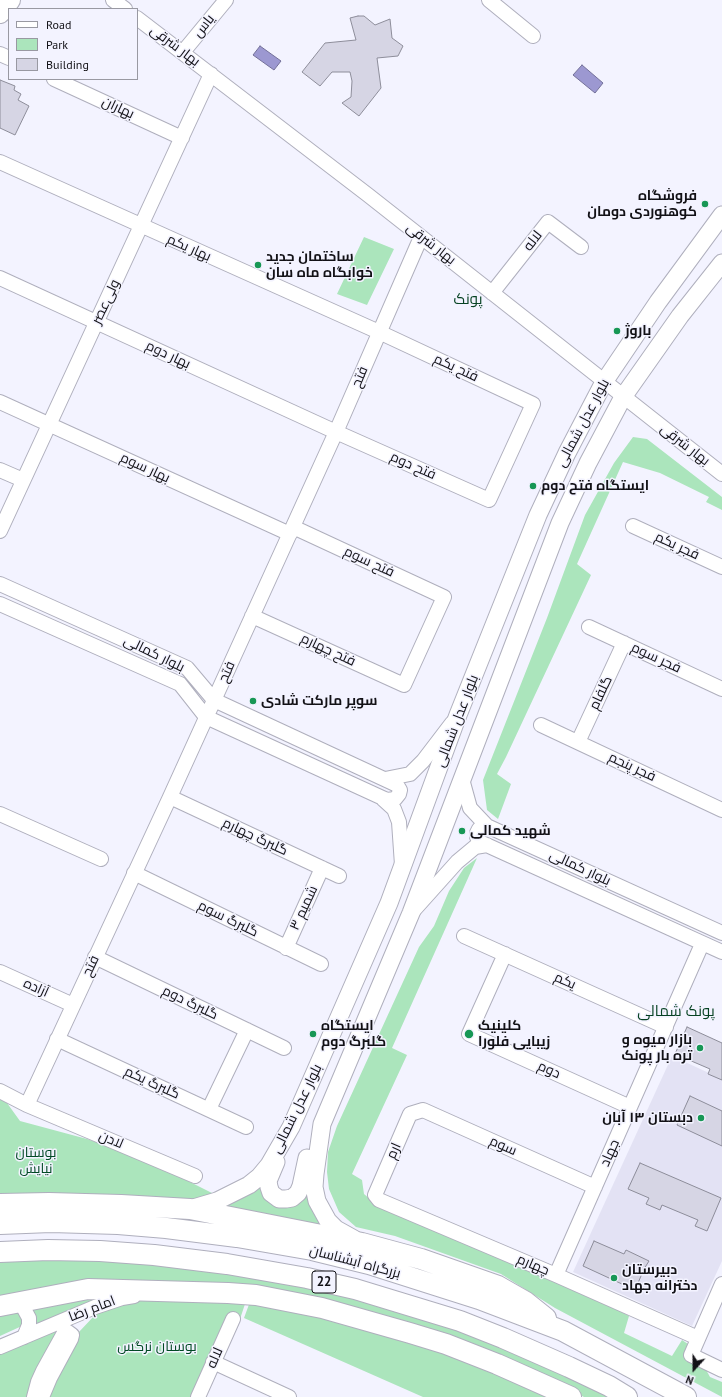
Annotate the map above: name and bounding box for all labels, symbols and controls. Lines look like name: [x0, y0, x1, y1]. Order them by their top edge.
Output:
legend: [8, 8, 138, 80]
street label: یاس: [190, 11, 218, 41]
text: Road: [46, 17, 71, 32]
street label: بهار شرقی: [147, 22, 203, 70]
text: Park: [46, 37, 68, 52]
text: Building: [46, 57, 89, 72]
street label: بهاران: [99, 93, 137, 123]
place label: فروشگاه کوهنوردی دومان: [587, 188, 697, 220]
marker: فروشگاه کوهنوردی دومان: [700, 199, 710, 209]
street label: بهار شرقی: [403, 219, 459, 269]
street label: لاله: [520, 228, 546, 254]
street label: بهار یکم: [164, 231, 214, 265]
place label: ساختمان جدید خوابگاه ماه سان: [266, 249, 373, 282]
marker: ساختمان جدید خوابگاه ماه سان: [253, 260, 263, 270]
street label: ولی‌عصر: [88, 277, 124, 327]
district label: پونک: [454, 291, 482, 309]
place label: باروژ: [625, 323, 651, 339]
marker: باروژ: [612, 326, 622, 336]
street label: بهار دوم: [143, 337, 193, 373]
street label: فتح یکم: [431, 350, 481, 386]
street label: فتح: [348, 364, 372, 390]
street label: بلوار عدل شمالی: [553, 376, 613, 470]
street label: بهار شرقی: [657, 420, 713, 470]
street label: بهار سوم: [117, 449, 173, 487]
street label: فتح دوم: [388, 449, 438, 483]
place label: ایستگاه فتح دوم: [541, 478, 649, 494]
marker: ایستگاه فتح دوم: [528, 481, 538, 491]
street label: فجر یکم: [652, 528, 702, 564]
street label: فتح سوم: [341, 543, 397, 581]
street label: فتح چهارم: [298, 630, 358, 670]
street label: بلوار کمالی: [121, 632, 187, 676]
street label: فجر سوم: [628, 639, 684, 677]
street label: فتح: [215, 659, 239, 685]
street label: بلوار عدل شمالی: [432, 672, 482, 770]
street label: گلفام: [586, 673, 616, 713]
place label: سوپر مارکت شادی: [261, 693, 377, 709]
marker: سوپر مارکت شادی: [248, 696, 258, 706]
street label: فجر پنجم: [606, 749, 658, 785]
street label: گلبرگ چهارم: [220, 815, 290, 859]
place label: شهید کمالی: [470, 823, 551, 839]
marker: شهید کمالی: [457, 826, 467, 836]
street label: بلوار کمالی: [547, 846, 613, 890]
street label: شمیم ۳: [286, 883, 322, 933]
street label: گلبرگ سوم: [195, 897, 261, 941]
street label: فتح: [79, 953, 103, 979]
street label: یکم: [551, 969, 579, 993]
street label: آزاده: [21, 975, 51, 1001]
street label: گلبرگ دوم: [159, 982, 221, 1024]
district label: پونک شمالی: [637, 1003, 715, 1021]
place label: ایستگاه گلبرگ دوم: [321, 1018, 386, 1050]
place label: کلینیک زیبایی فلورا: [478, 1018, 550, 1050]
marker: کلینیک زیبایی فلورا: [463, 1028, 475, 1040]
marker: ایستگاه گلبرگ دوم: [308, 1029, 318, 1039]
place label: بازار ميوه و تره بار پونک: [622, 1032, 692, 1064]
marker: بازار ميوه و تره بار پونک: [695, 1043, 705, 1053]
street label: دوم: [535, 1058, 563, 1082]
street label: بلوار عدل شمالی: [268, 1061, 326, 1157]
street label: گلبرگ یکم: [122, 1063, 182, 1103]
place label: دبستان ۱۳ آبان: [602, 1110, 693, 1126]
marker: دبستان ۱۳ آبان: [696, 1113, 706, 1123]
street label: لادن: [96, 1127, 126, 1153]
street label: سوم: [487, 1133, 519, 1159]
street label: جهاد: [597, 1137, 623, 1169]
street label: ارم: [383, 1140, 405, 1162]
park label: بوستان نیایش: [16, 1145, 56, 1178]
street label: بزرگراه آبشناسان: [308, 1242, 402, 1282]
street label: چهارم: [514, 1251, 552, 1279]
place label: دبیرستان دخترانه جهاد: [622, 1262, 698, 1294]
road number: 22: [312, 1271, 336, 1293]
marker: دبیرستان دخترانه جهاد: [609, 1273, 619, 1283]
street label: امام رضا: [66, 1292, 118, 1326]
park label: بوستان نرگس: [117, 1339, 197, 1355]
street label: لاله: [203, 1345, 227, 1371]
north arrow: [674, 1349, 714, 1389]
text: N: [684, 1372, 696, 1388]

